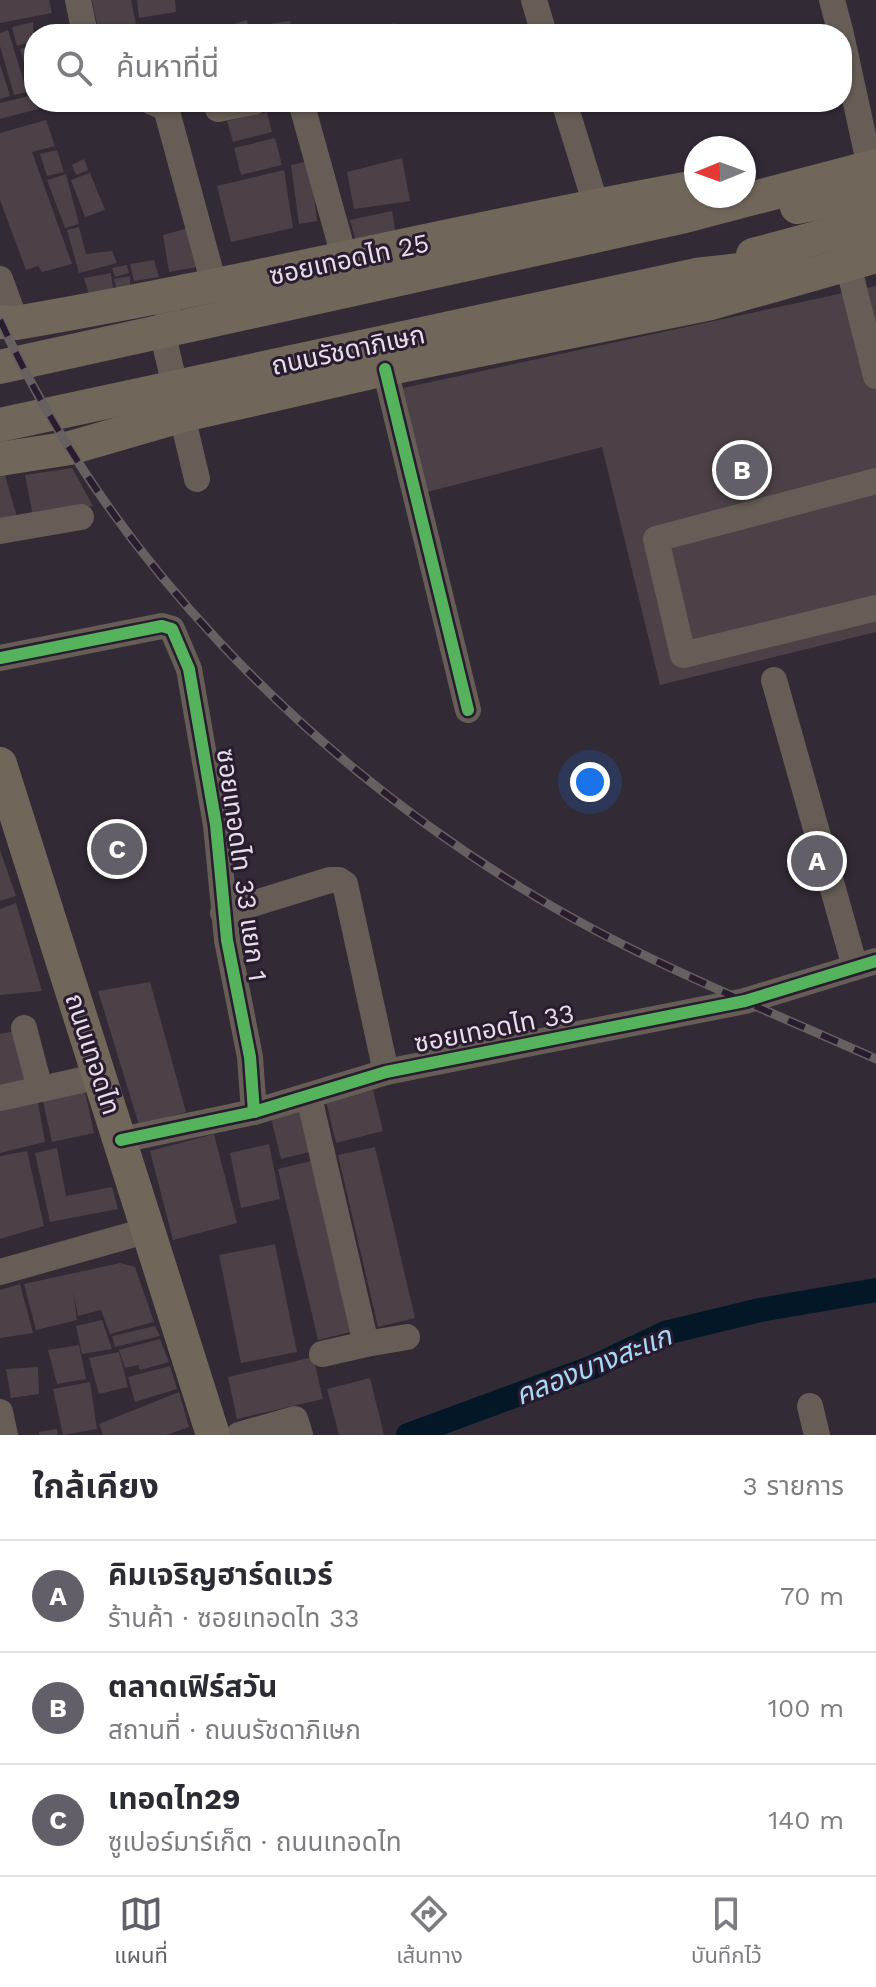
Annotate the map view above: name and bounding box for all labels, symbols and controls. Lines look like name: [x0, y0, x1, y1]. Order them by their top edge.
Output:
search box: [24, 24, 852, 112]
icon: search: [52, 46, 96, 90]
text: ค้นหาที่นี่: [116, 49, 219, 84]
north arrow: [684, 136, 756, 208]
street label: ซอยเทอดไท 25: [267, 227, 431, 291]
street label: ถนนรัชดาภิเษก: [268, 319, 428, 381]
pin: B: [716, 440, 768, 500]
street label: ซอยเทอดไท 33 แยก 1: [211, 747, 273, 983]
your location: [570, 762, 610, 802]
pin: C: [91, 819, 143, 879]
pin: A: [791, 831, 843, 891]
street label: ถนนเทอดไท: [59, 990, 127, 1118]
street label: ซอยเทอดไท 33: [412, 998, 576, 1058]
water label: คลองบางสะแก: [510, 1319, 677, 1412]
text: ใกล้เคียง: [32, 1466, 159, 1506]
text: 3 รายการ: [742, 1471, 844, 1501]
text: คิมเจริญฮาร์ดแวร์: [108, 1557, 333, 1592]
text: A: [49, 1581, 67, 1611]
text: 70 m: [780, 1581, 844, 1611]
text: ร้านค้า · ซอยเทอดไท 33: [108, 1603, 360, 1633]
text: ตลาดเฟิร์สวัน: [108, 1669, 277, 1704]
text: B: [49, 1693, 67, 1723]
text: 100 m: [768, 1693, 844, 1723]
text: สถานที่ · ถนนรัชดาภิเษก: [108, 1715, 361, 1745]
text: เทอดไท29: [108, 1781, 240, 1816]
text: C: [49, 1805, 67, 1835]
text: 140 m: [768, 1805, 844, 1835]
text: ซูเปอร์มาร์เก็ต · ถนนเทอดไท: [108, 1827, 402, 1857]
tab: แผนที่: [114, 1892, 168, 1973]
tab: เส้นทาง: [396, 1892, 463, 1973]
tab: บันทึกไว้: [691, 1892, 762, 1973]

